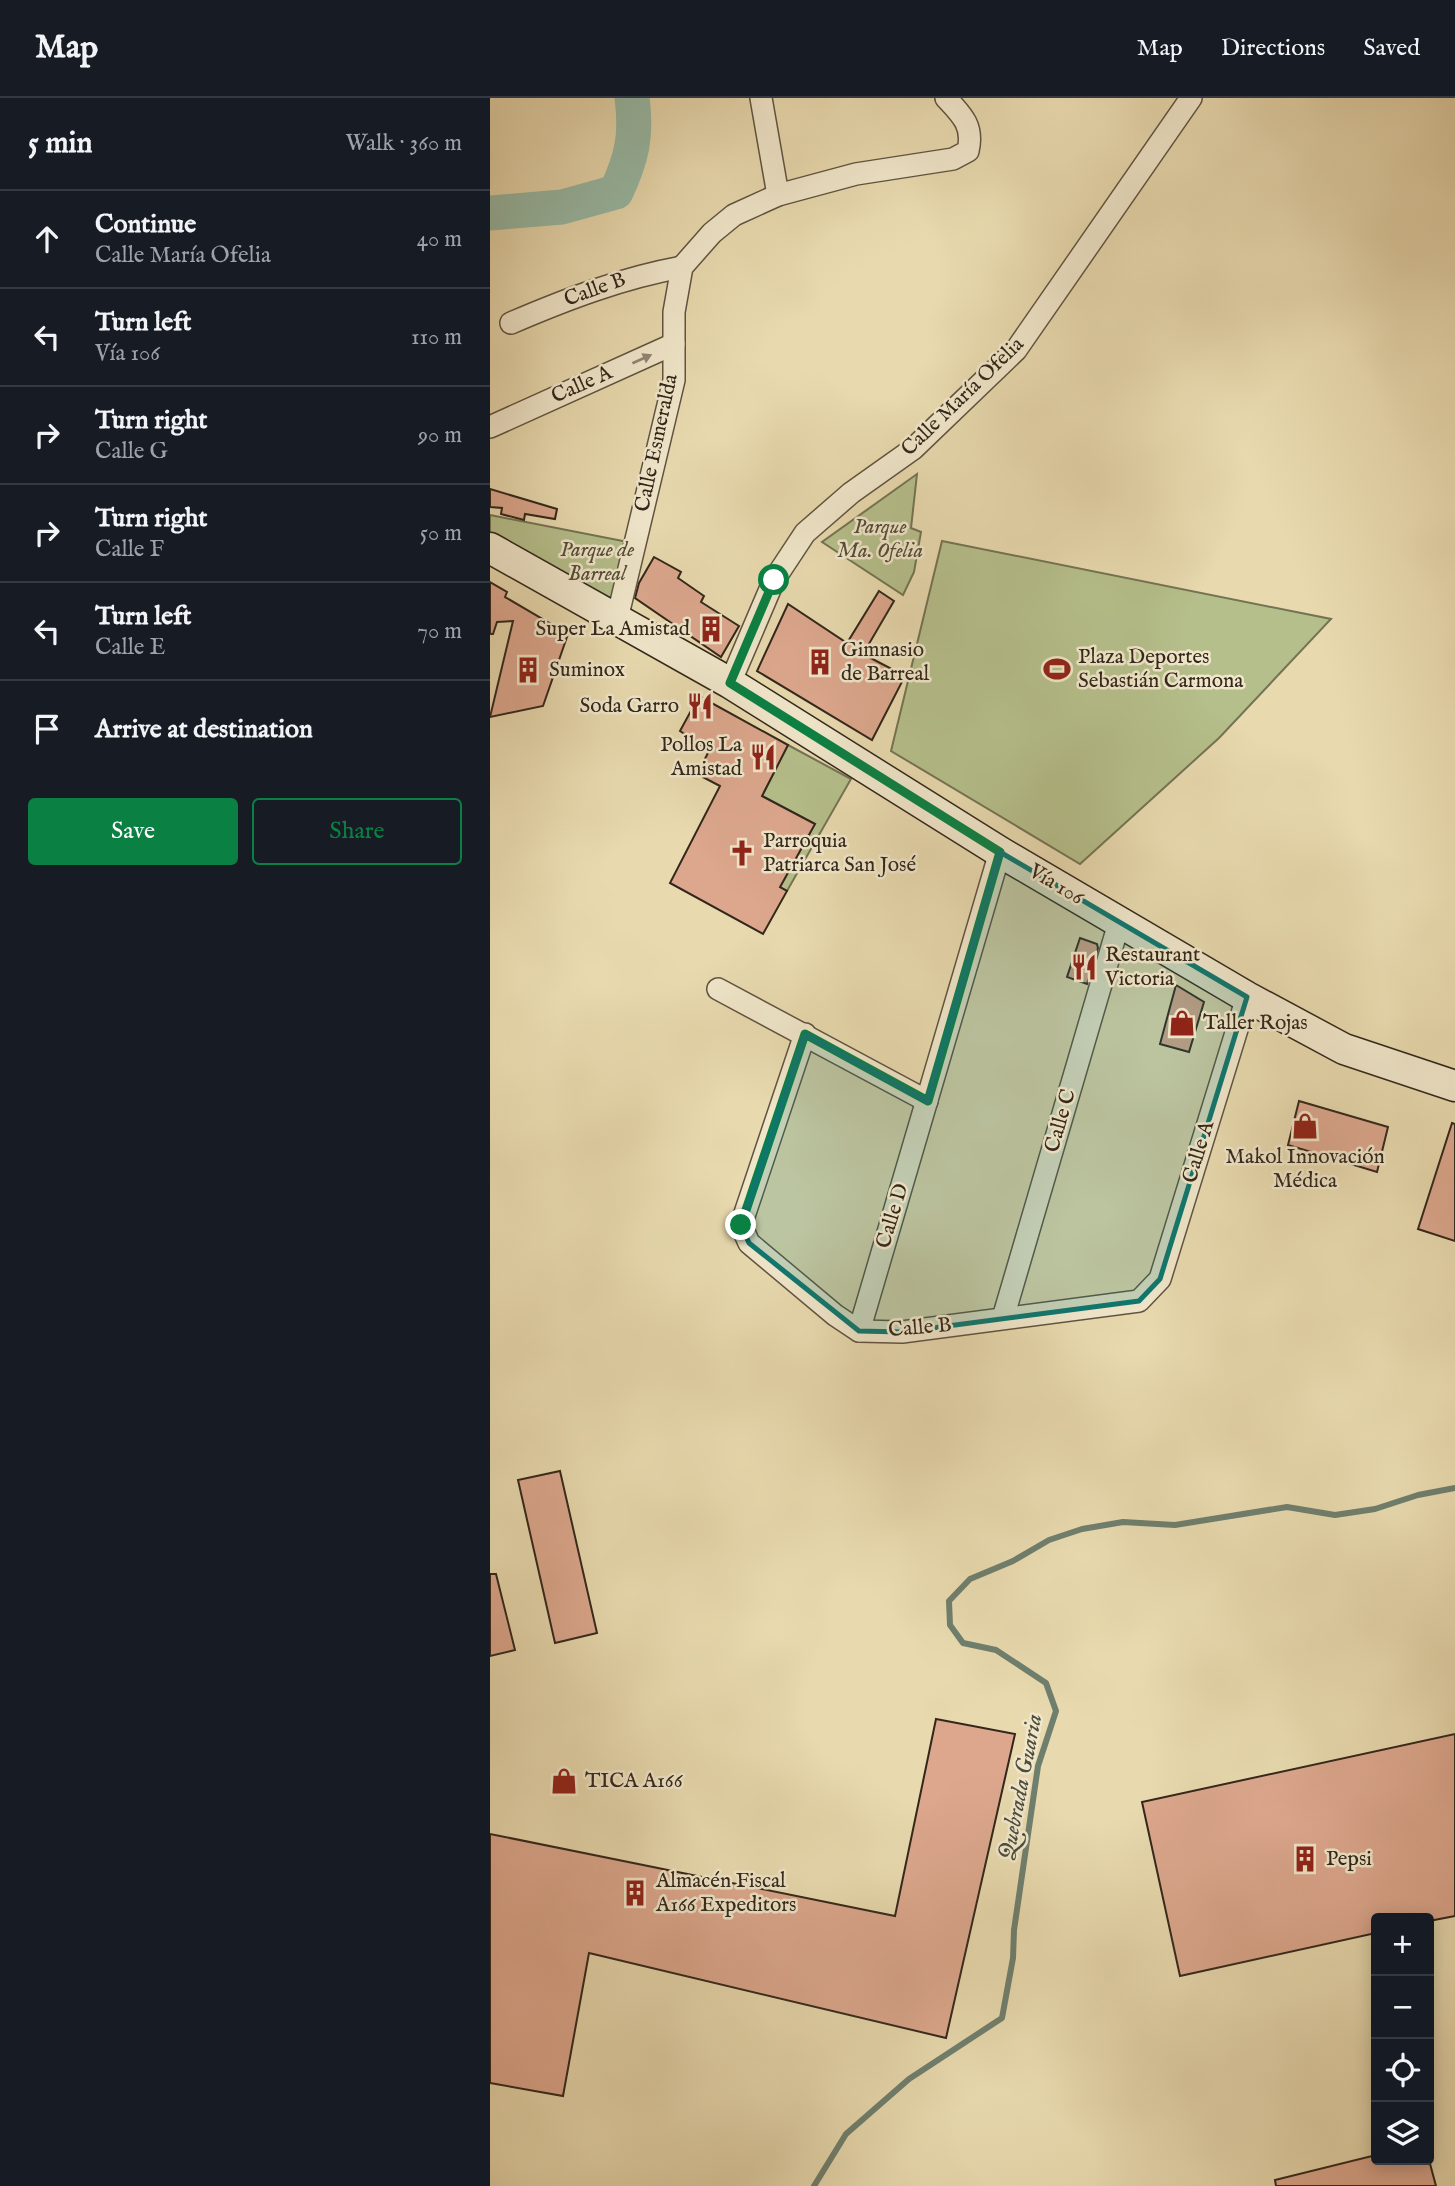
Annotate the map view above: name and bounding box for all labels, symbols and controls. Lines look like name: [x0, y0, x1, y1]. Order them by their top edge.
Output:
text: Map: [35, 27, 98, 69]
text: Map: [1137, 33, 1183, 64]
text: Directions: [1221, 33, 1325, 64]
text: Saved: [1363, 33, 1420, 64]
text: 5 min: [28, 125, 93, 163]
text: Walk · 360 m: [345, 129, 462, 158]
text: Continue: [95, 208, 196, 241]
icon: ahead: [28, 220, 66, 258]
text: 40 m: [417, 225, 462, 254]
text: Calle María Ofelia: [95, 241, 271, 270]
street label: Calle B: [560, 266, 630, 314]
text: Turn left: [95, 306, 192, 339]
icon: left: [28, 318, 66, 356]
text: 110 m: [411, 323, 462, 352]
street label: Calle María Ofelia: [896, 331, 1031, 462]
text: Vía 106: [95, 339, 160, 368]
one-way arrow: [632, 353, 652, 365]
street label: Calle A: [547, 359, 617, 410]
street label: Calle Esmeralda: [629, 371, 685, 514]
text: Turn right: [95, 404, 208, 437]
icon: right: [28, 416, 66, 454]
text: 90 m: [418, 421, 462, 450]
text: Calle G: [95, 437, 168, 466]
text: Turn right: [95, 502, 208, 535]
icon: right: [28, 514, 66, 552]
park label: Parque Ma. Ofelia: [837, 514, 923, 565]
text: 50 m: [420, 519, 462, 548]
text: Calle F: [95, 535, 164, 564]
park label: Parque de Barreal: [560, 537, 634, 588]
route start: [758, 564, 789, 595]
text: Turn left: [95, 600, 192, 633]
icon: left: [28, 612, 66, 650]
building icon: Super La Amistad: [696, 614, 726, 644]
place label: Super La Amistad: [536, 616, 691, 643]
text: 70 m: [417, 617, 462, 646]
text: Calle E: [95, 633, 165, 662]
place label: Gimnasio de Barreal: [841, 637, 930, 688]
place label: Plaza Deportes Sebastián Carmona: [1078, 644, 1244, 695]
building icon: Gimnasio de Barreal: [805, 647, 835, 677]
sports icon: Plaza Deportes Sebastián Carmona: [1042, 654, 1072, 684]
building icon: Suminox: [513, 655, 543, 685]
place label: Suminox: [549, 657, 625, 684]
restaurant icon: Soda Garro: [685, 691, 715, 721]
place label: Soda Garro: [580, 693, 679, 720]
icon: arrive: [28, 710, 66, 748]
text: Arrive at destination: [95, 713, 313, 746]
place label: Pollos La Amistad: [660, 732, 743, 783]
restaurant icon: Pollos La Amistad: [748, 742, 778, 772]
button: Save: [28, 798, 238, 865]
button: Share: [252, 798, 462, 865]
place label: Parroquia Patriarca San José: [763, 828, 916, 879]
church icon: Parroquia Patriarca San José: [727, 838, 757, 868]
street label: Vía 106: [1023, 858, 1089, 912]
place label: Restaurant Victoria: [1104, 942, 1200, 993]
restaurant icon: Restaurant Victoria: [1069, 952, 1099, 982]
shop icon: Taller Rojas: [1167, 1008, 1197, 1038]
place label: Taller Rojas: [1203, 1010, 1308, 1037]
street label: Calle C: [1039, 1086, 1083, 1156]
shop icon: Makol Innovación Médica: [1290, 1111, 1320, 1141]
street label: Calle A: [1177, 1117, 1221, 1187]
place label: Makol Innovación Médica: [1225, 1144, 1385, 1195]
street label: Calle D: [870, 1180, 916, 1252]
route end: [725, 1209, 756, 1240]
street label: Calle B: [887, 1312, 953, 1344]
water label: Quebrada Guaria: [993, 1711, 1050, 1863]
shop icon: TICA A166: [549, 1766, 579, 1796]
place label: TICA A166: [585, 1768, 684, 1795]
building icon: Pepsi: [1290, 1844, 1320, 1874]
place label: Pepsi: [1326, 1846, 1372, 1873]
place label: Almacén Fiscal A166 Expeditors: [655, 1868, 796, 1919]
building icon: Almacén Fiscal A166 Expeditors: [620, 1878, 650, 1908]
map controls: [1371, 1913, 1434, 2165]
button: +: [1371, 1913, 1434, 1976]
button: −: [1371, 1976, 1434, 2039]
button: locate: [1371, 2039, 1434, 2102]
button: layers: [1371, 2102, 1434, 2165]

